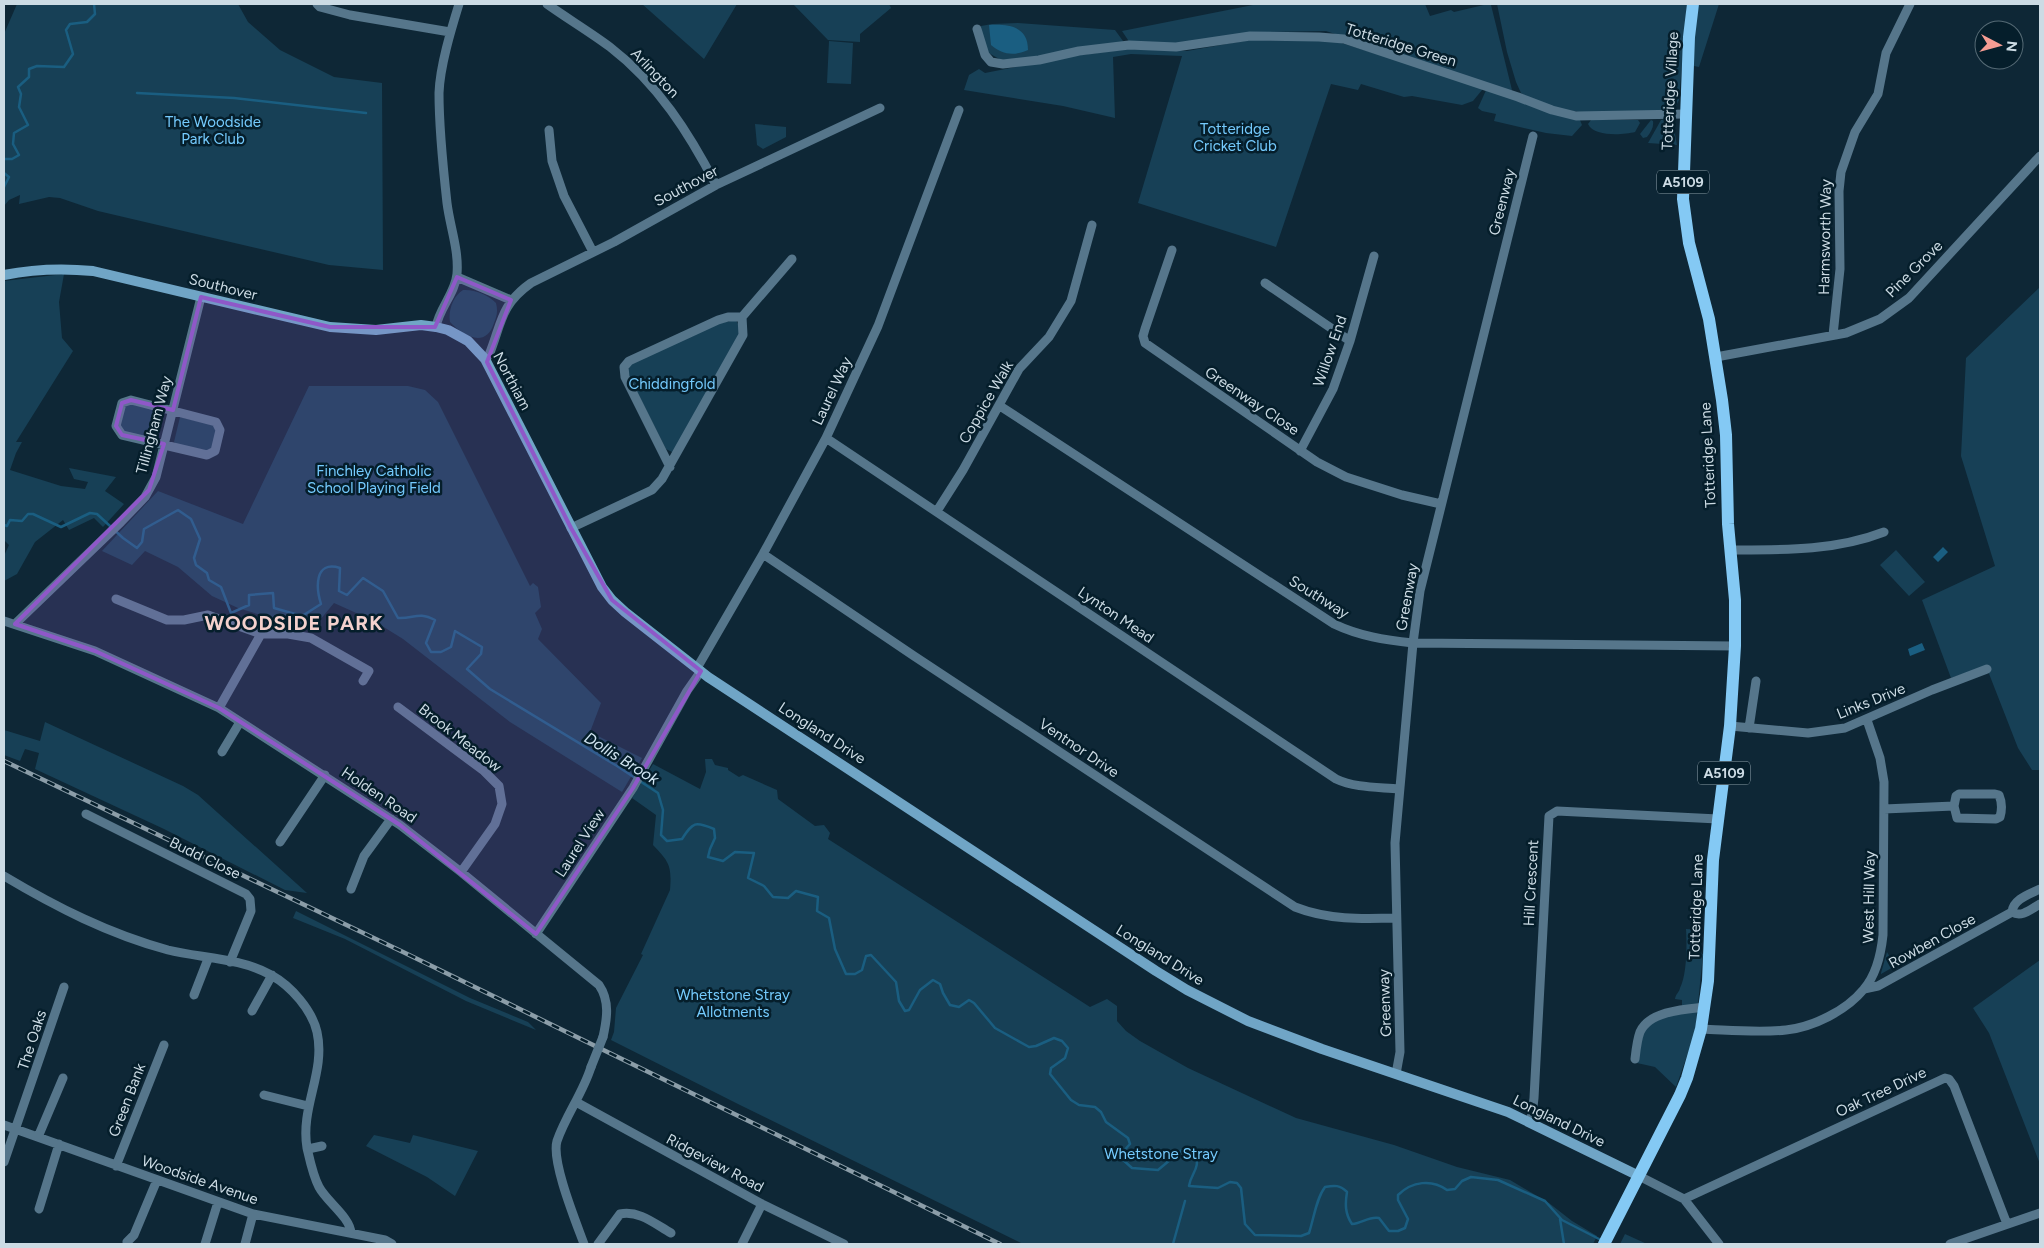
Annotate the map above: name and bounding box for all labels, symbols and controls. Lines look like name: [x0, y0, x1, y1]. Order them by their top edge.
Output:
street label: Totteridge Green: [1343, 20, 1459, 70]
north arrow: [1974, 20, 2024, 70]
street label: Totteridge Village: [1658, 31, 1682, 151]
text: N: [2002, 40, 2020, 53]
street label: Arlington: [627, 44, 683, 102]
park label: The Woodside Park Club: [165, 113, 261, 148]
park label: Totteridge Cricket Club: [1193, 120, 1277, 155]
street label: Southover: [651, 162, 721, 210]
street label: Greenway: [1485, 167, 1519, 237]
road number: A5109: [1657, 170, 1709, 193]
street label: Harmsworth Way: [1815, 179, 1835, 295]
street label: Pine Grove: [1882, 237, 1946, 301]
street label: Southover: [187, 270, 259, 304]
street label: Willow End: [1309, 313, 1351, 389]
street label: Northiam: [489, 349, 535, 413]
street label: Laurel Way: [808, 354, 856, 428]
street label: Coppice Walk: [955, 357, 1017, 447]
street label: Greenway Close: [1201, 363, 1303, 439]
street label: Tillingham Way: [132, 374, 176, 476]
park label: Chiddingfold: [628, 375, 716, 393]
street label: Totteridge Lane: [1696, 402, 1720, 508]
park label: Finchley Catholic School Playing Field: [307, 462, 441, 497]
street label: Greenway: [1392, 562, 1422, 632]
street label: Southway: [1286, 572, 1352, 622]
street label: Lynton Mead: [1075, 583, 1157, 647]
district label: WOODSIDE PARK: [204, 611, 384, 635]
street label: Links Drive: [1834, 679, 1908, 723]
street label: Longland Drive: [775, 698, 869, 768]
street label: Brook Meadow: [415, 700, 505, 776]
street label: Ventnor Drive: [1036, 715, 1122, 781]
water label: Dollis Brook: [581, 728, 664, 789]
road number: A5109: [1698, 761, 1750, 784]
street label: Holden Road: [338, 763, 420, 827]
street label: Laurel View: [551, 805, 609, 880]
street label: Budd Close: [167, 833, 243, 883]
street label: Hill Crescent: [1520, 839, 1542, 927]
street label: West Hill Way: [1859, 850, 1879, 943]
street label: Totteridge Lane: [1685, 854, 1707, 960]
street label: Rowben Close: [1885, 910, 1979, 972]
street label: Longland Drive: [1113, 921, 1207, 989]
street label: Greenway: [1375, 969, 1395, 1037]
park label: Whetstone Stray Allotments: [676, 986, 790, 1021]
street label: The Oaks: [14, 1008, 50, 1072]
street label: Green Bank: [105, 1060, 150, 1139]
street label: Oak Tree Drive: [1833, 1063, 1929, 1121]
street label: Longland Drive: [1510, 1091, 1608, 1151]
street label: Ridgeview Road: [663, 1130, 767, 1196]
park label: Whetstone Stray: [1104, 1145, 1218, 1163]
street label: Woodside Avenue: [139, 1152, 261, 1208]

